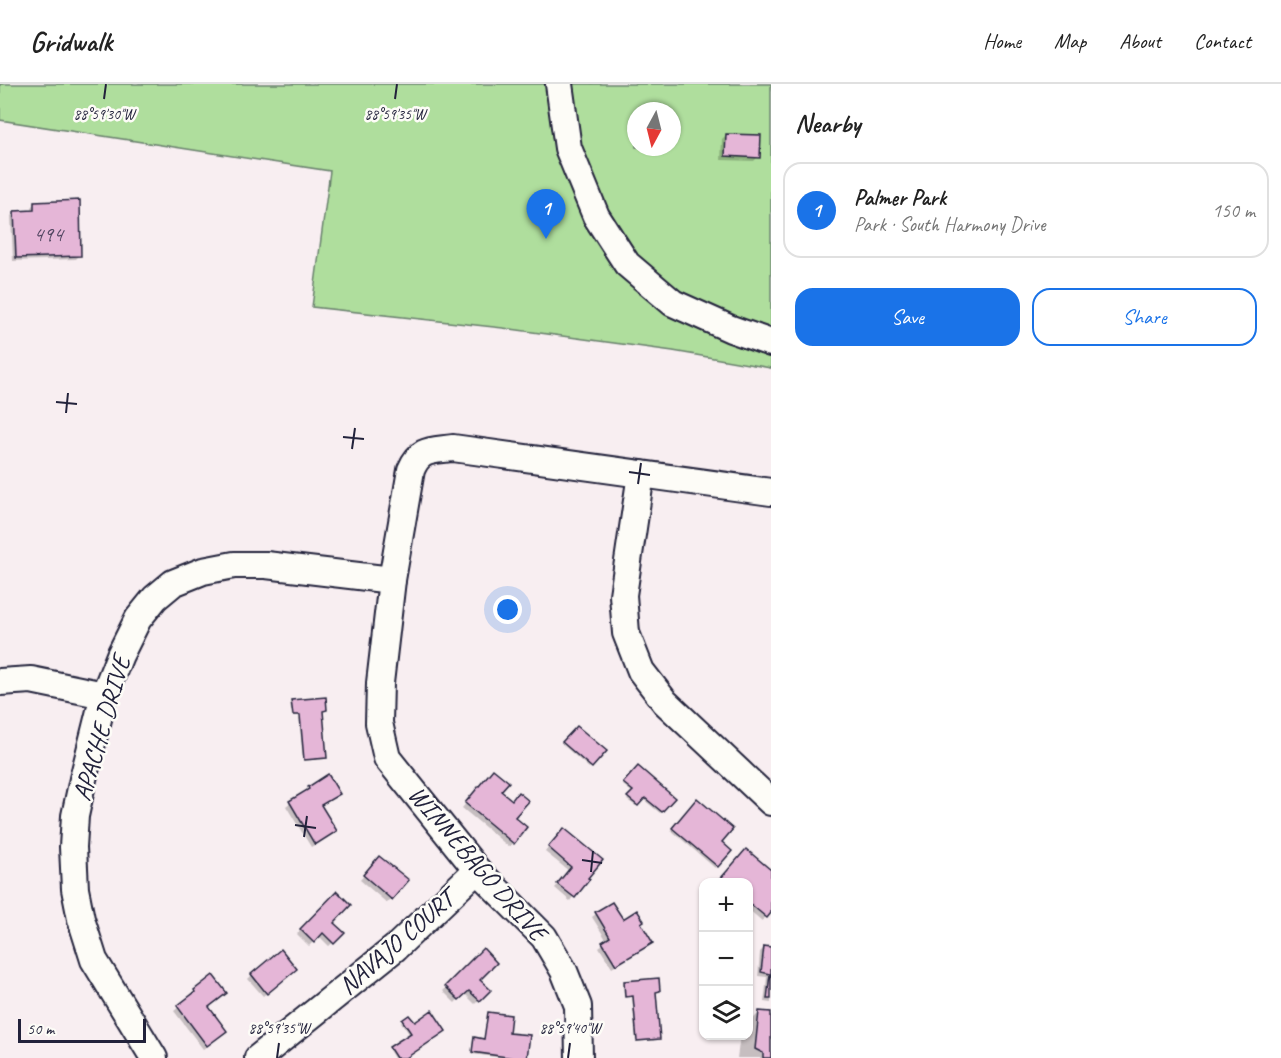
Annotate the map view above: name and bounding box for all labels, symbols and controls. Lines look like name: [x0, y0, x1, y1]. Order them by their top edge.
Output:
text: Gridwalk: [30, 24, 112, 59]
text: Home: [983, 28, 1021, 54]
text: Map: [1054, 28, 1086, 54]
text: About: [1119, 28, 1161, 54]
text: Contact: [1194, 28, 1251, 54]
north arrow: [627, 102, 681, 156]
text: 88°59'30"W: [74, 105, 138, 124]
text: 88°59'35"W: [365, 105, 429, 124]
text: Nearby: [795, 107, 860, 140]
text: Palmer Park: [854, 184, 946, 212]
pin: 1: [526, 190, 566, 239]
text: 1: [812, 198, 821, 223]
text: 150 m: [1212, 198, 1255, 223]
text: Park · South Harmony Drive: [854, 212, 1045, 237]
house number: 494: [33, 220, 65, 248]
button: Save: [795, 288, 1020, 346]
button: Share: [1032, 288, 1257, 346]
your location: [493, 595, 522, 624]
street label: APACHE DRIVE: [65, 648, 139, 804]
street label: WINNEBAGO DRIVE: [401, 779, 557, 951]
street label: NAVAJO COURT: [332, 878, 466, 1002]
map controls: [699, 878, 753, 1040]
button: +: [699, 878, 753, 932]
button: −: [699, 932, 753, 986]
button: layers: [699, 986, 753, 1040]
scale bar: [18, 1016, 146, 1044]
text: 50 m: [27, 1019, 54, 1039]
text: 88°59'35"W: [249, 1019, 313, 1038]
text: 88°59'40"W: [540, 1019, 604, 1038]

